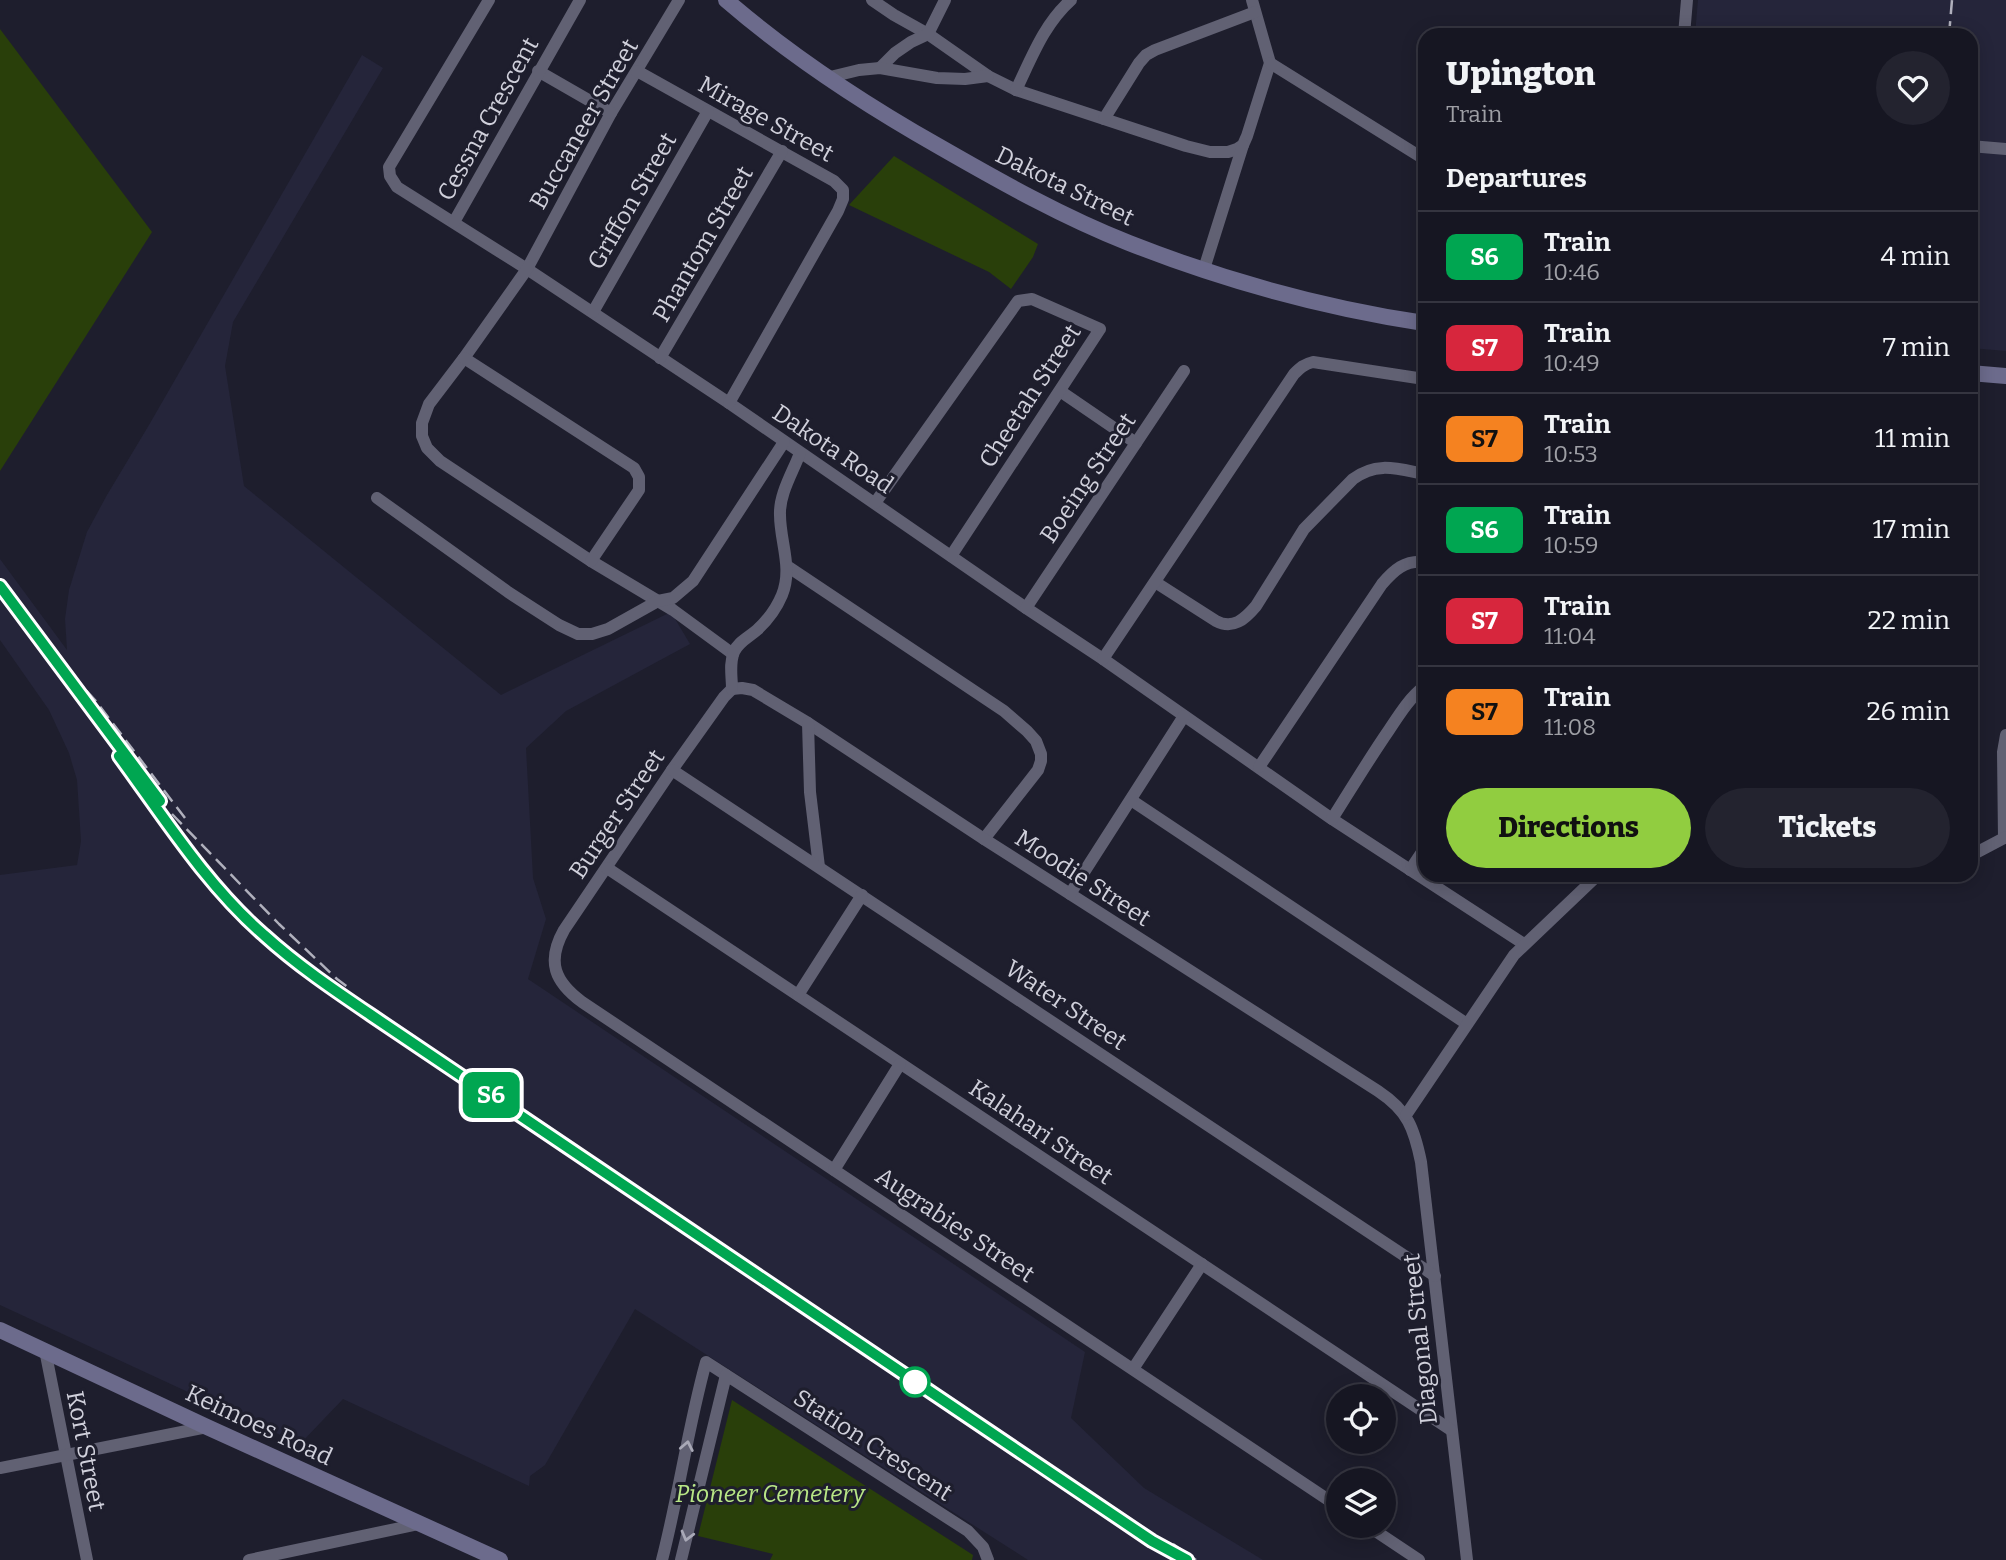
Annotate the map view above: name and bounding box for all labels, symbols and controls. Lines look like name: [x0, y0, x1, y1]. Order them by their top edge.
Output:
street label: Cessna Crescent: [432, 32, 545, 206]
street label: Buccaneer Street: [524, 34, 644, 214]
button: heart: [1876, 51, 1950, 125]
text: Upington: [1446, 54, 1596, 94]
street label: Mirage Street: [693, 70, 839, 168]
text: Train: [1446, 100, 1502, 128]
street label: Griffon Street: [582, 128, 682, 274]
street label: Dakota Street: [991, 140, 1139, 232]
street label: Phantom Street: [647, 161, 759, 327]
text: Departures: [1446, 163, 1587, 194]
text: Train: [1544, 227, 1611, 258]
text: 4 min: [1881, 241, 1950, 272]
text: S6: [1470, 243, 1499, 271]
text: 10:46: [1544, 258, 1600, 286]
text: Train: [1544, 318, 1611, 349]
street label: Cheetah Street: [973, 319, 1087, 473]
text: 7 min: [1883, 332, 1950, 363]
text: S7: [1471, 334, 1498, 362]
text: 10:49: [1544, 349, 1600, 377]
street label: Dakota Road: [767, 398, 899, 500]
street label: Boeing Street: [1034, 408, 1142, 548]
text: Train: [1544, 409, 1611, 440]
text: 11 min: [1875, 423, 1950, 454]
text: S7: [1471, 425, 1498, 453]
text: 10:53: [1544, 440, 1598, 468]
text: Train: [1544, 500, 1611, 531]
text: 17 min: [1872, 514, 1950, 545]
text: S6: [1470, 516, 1499, 544]
text: 10:59: [1544, 531, 1598, 559]
text: Train: [1544, 591, 1611, 622]
text: 22 min: [1868, 605, 1950, 636]
text: S7: [1471, 607, 1498, 635]
text: 11:04: [1544, 622, 1596, 650]
text: Train: [1544, 682, 1611, 713]
text: 26 min: [1866, 696, 1950, 727]
text: S7: [1471, 698, 1498, 726]
text: 11:08: [1544, 713, 1596, 741]
street label: Burger Street: [564, 744, 671, 884]
button: Directions: [1446, 788, 1691, 868]
button: Tickets: [1705, 788, 1950, 868]
street label: Moodie Street: [1010, 824, 1156, 932]
street label: Water Street: [1000, 954, 1132, 1056]
line badge: S6: [460, 1072, 522, 1118]
street label: Kalahari Street: [964, 1074, 1118, 1190]
text: S6: [477, 1081, 505, 1109]
street label: Augrabies Street: [870, 1162, 1040, 1289]
street label: Diagonal Street: [1397, 1252, 1443, 1426]
unlabelled marker: [900, 1367, 930, 1397]
street label: Keimoes Road: [181, 1379, 337, 1471]
street label: Station Crescent: [788, 1383, 958, 1507]
map controls: [1326, 1384, 1396, 1538]
button: locate: [1326, 1384, 1396, 1454]
street label: Kort Street: [61, 1389, 111, 1514]
one-way arrow: [679, 1440, 694, 1452]
button: layers: [1326, 1468, 1396, 1538]
park label: Pioneer Cemetery: [675, 1480, 866, 1508]
one-way arrow: [681, 1530, 695, 1542]

